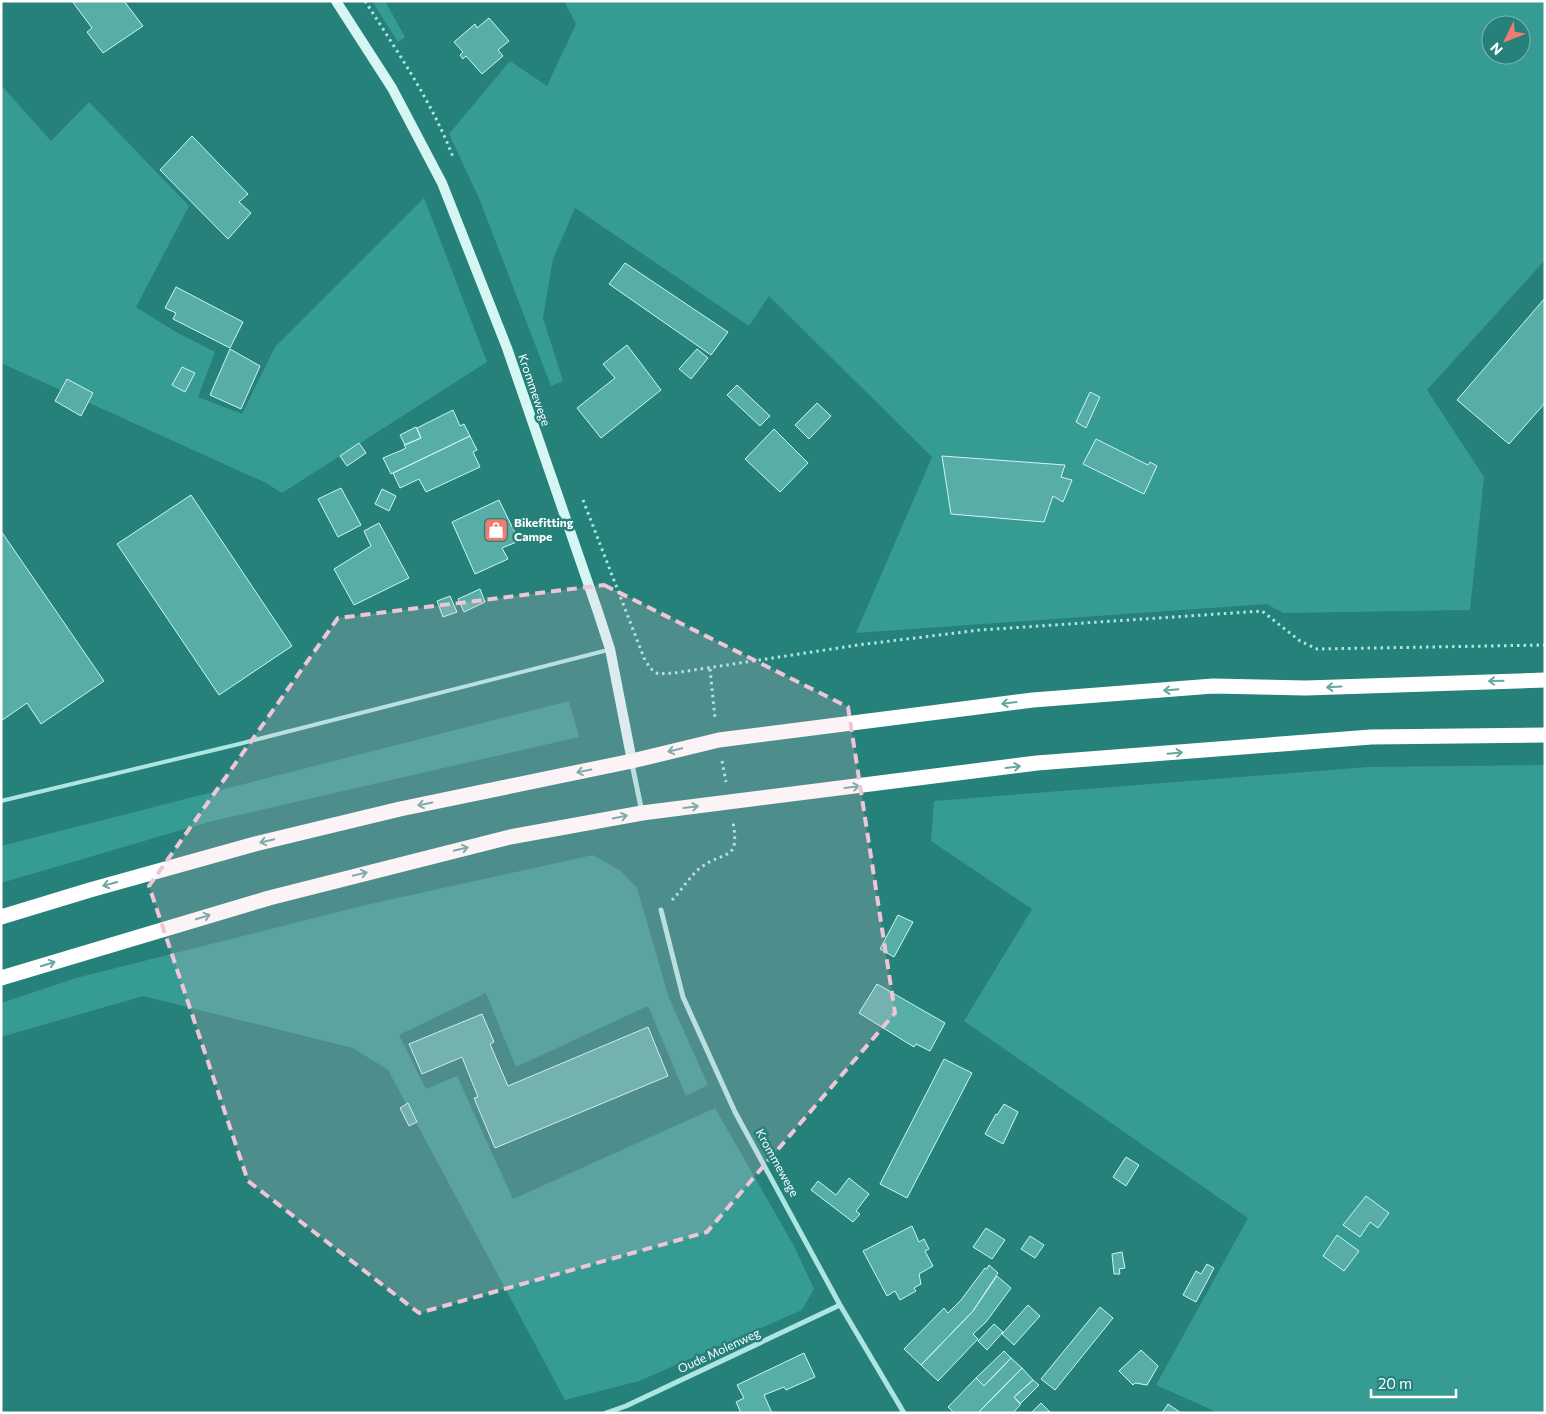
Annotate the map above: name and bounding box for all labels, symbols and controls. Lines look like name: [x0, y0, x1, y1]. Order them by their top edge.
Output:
north arrow: [1481, 15, 1531, 65]
text: N: [1486, 40, 1506, 59]
street label: Krommewege: [516, 352, 554, 428]
place label: Bikefitting Campe: [514, 515, 574, 543]
shop icon: Bikefitting Campe: [483, 517, 509, 543]
one-way arrow: [1488, 676, 1504, 686]
one-way arrow: [1326, 682, 1342, 691]
one-way arrow: [1164, 685, 1180, 694]
one-way arrow: [1002, 698, 1018, 708]
one-way arrow: [668, 746, 684, 755]
one-way arrow: [1167, 748, 1183, 757]
one-way arrow: [1005, 761, 1021, 771]
one-way arrow: [576, 767, 592, 776]
one-way arrow: [844, 782, 860, 792]
one-way arrow: [417, 800, 433, 809]
one-way arrow: [682, 802, 698, 812]
one-way arrow: [611, 812, 627, 821]
one-way arrow: [259, 837, 275, 846]
one-way arrow: [452, 844, 468, 853]
one-way arrow: [352, 869, 368, 878]
one-way arrow: [103, 880, 119, 890]
one-way arrow: [195, 912, 211, 922]
one-way arrow: [39, 958, 55, 968]
street label: Krommewege: [753, 1126, 802, 1199]
street label: Oude Molenweg: [675, 1325, 762, 1375]
scale bar: [1371, 1366, 1456, 1398]
text: 20 m: [1378, 1374, 1412, 1392]

